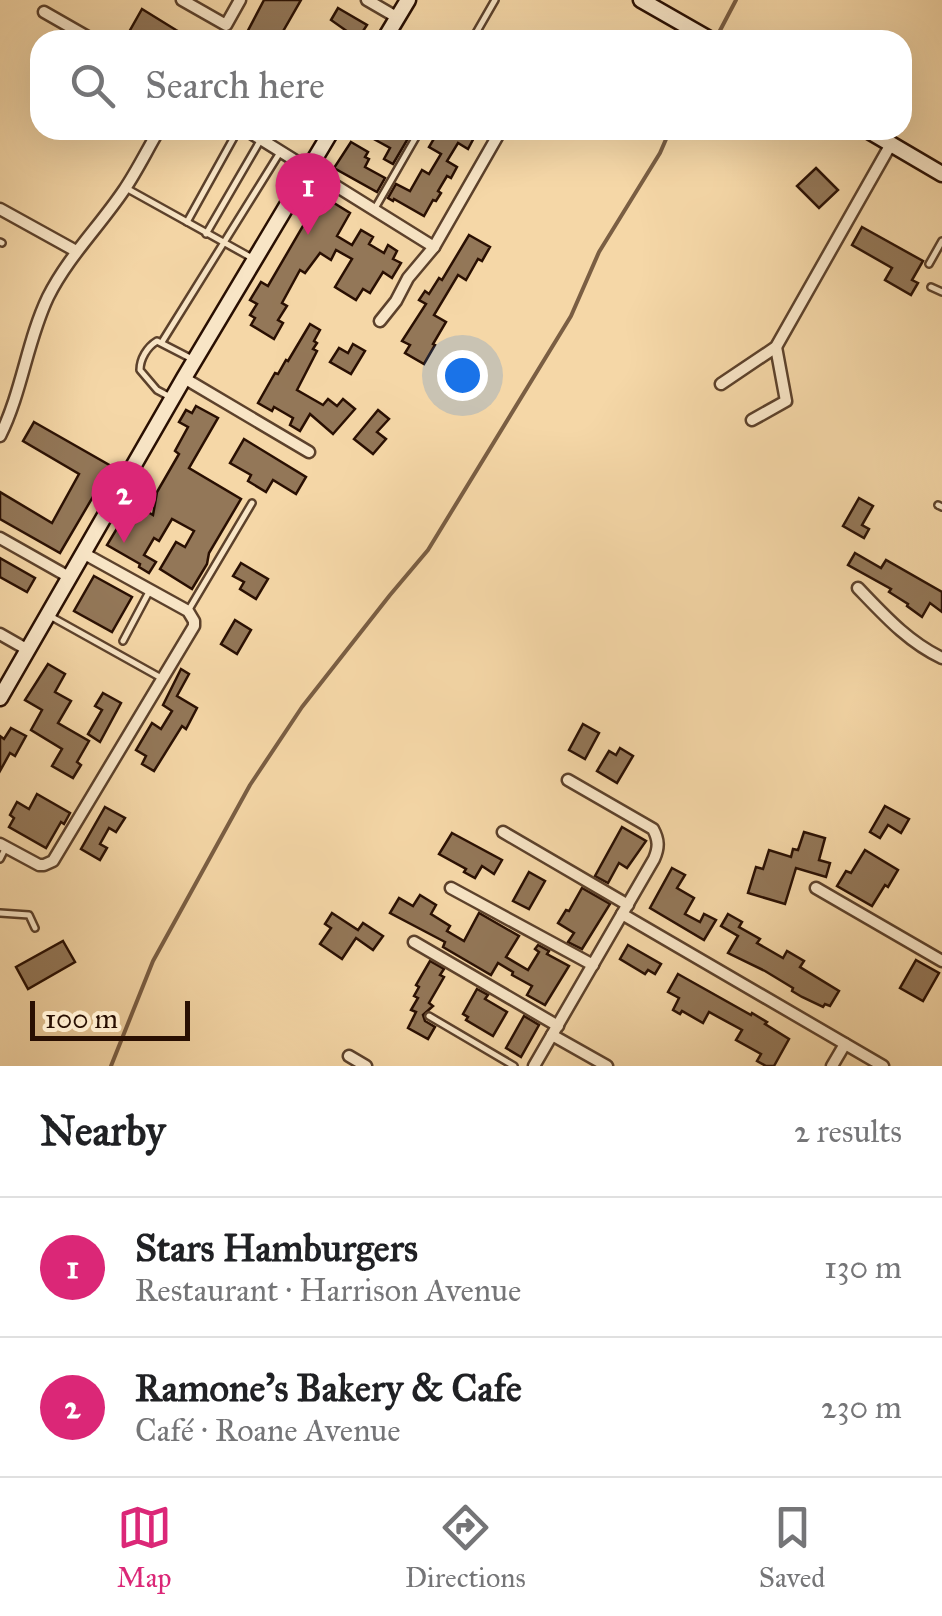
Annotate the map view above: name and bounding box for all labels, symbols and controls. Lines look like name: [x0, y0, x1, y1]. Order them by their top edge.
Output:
search box: [30, 30, 912, 140]
icon: search: [65, 58, 120, 113]
text: Search here: [145, 62, 325, 108]
pin: 1: [276, 152, 340, 235]
your location: [437, 350, 488, 401]
pin: 2: [92, 460, 156, 543]
scale bar: [30, 996, 190, 1040]
text: 100 m: [45, 1001, 118, 1036]
text: Nearby: [40, 1105, 165, 1157]
text: 2 results: [794, 1112, 902, 1151]
text: Stars Hamburgers: [135, 1225, 418, 1271]
text: 1: [66, 1248, 79, 1287]
text: 130 m: [824, 1248, 902, 1287]
text: Restaurant · Harrison Avenue: [135, 1271, 521, 1310]
text: Ramone's Bakery & Cafe: [135, 1365, 522, 1411]
text: 2: [65, 1388, 80, 1427]
text: 230 m: [821, 1388, 902, 1427]
text: Café · Roane Avenue: [135, 1411, 401, 1450]
tab: Map: [117, 1500, 172, 1595]
tab: Directions: [405, 1500, 526, 1595]
tab: Saved: [759, 1500, 825, 1595]

